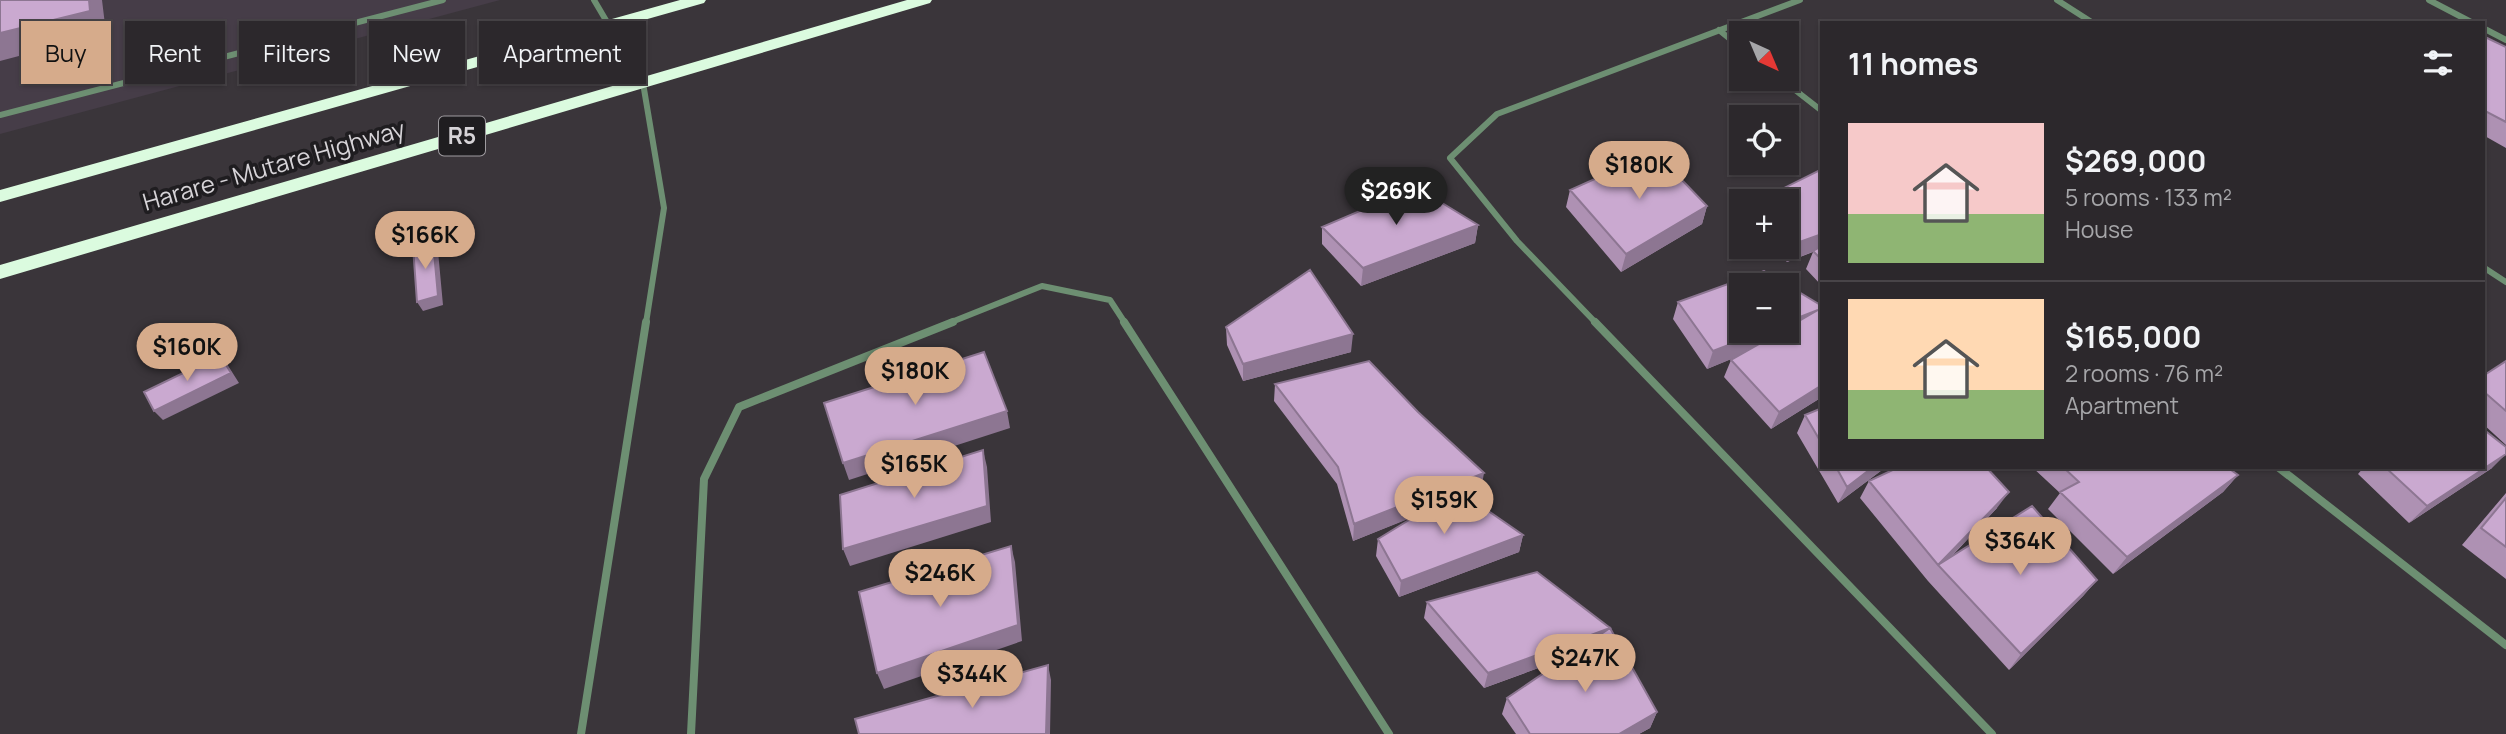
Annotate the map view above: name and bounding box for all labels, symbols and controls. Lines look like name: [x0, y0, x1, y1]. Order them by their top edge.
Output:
chip: Buy: [21, 21, 111, 84]
chip: Rent: [125, 21, 225, 84]
chip: Filters: [239, 21, 355, 84]
chip: New: [369, 21, 465, 84]
chip: Apartment: [479, 21, 646, 84]
north arrow: [1729, 21, 1799, 91]
map controls: [1729, 21, 1799, 343]
text: 11 homes: [1848, 43, 1979, 84]
icon: filters: [2419, 44, 2457, 82]
button: locate: [1729, 105, 1799, 175]
street label: Harare - Mutare Highway: [139, 111, 409, 218]
road number: R5: [439, 116, 485, 155]
text: $269,000: [2065, 140, 2206, 181]
pin: $180K: [1590, 142, 1688, 201]
text: $180K: [1605, 148, 1673, 180]
icon: home: [1904, 151, 1988, 235]
pin: $269K: [1347, 168, 1445, 227]
text: $269K: [1360, 174, 1432, 206]
text: 5 rooms · 133 m²: [2065, 181, 2232, 213]
button: +: [1729, 189, 1799, 259]
pin: $166K: [376, 212, 474, 271]
text: House: [2065, 213, 2134, 245]
text: $166K: [391, 218, 459, 250]
button: −: [1729, 273, 1799, 343]
text: $165,000: [2065, 316, 2202, 357]
pin: $160K: [138, 324, 236, 383]
icon: home: [1904, 327, 1988, 411]
text: $160K: [153, 330, 221, 362]
pin: $180K: [866, 348, 964, 407]
text: $180K: [881, 354, 949, 386]
text: 2 rooms · 76 m²: [2065, 357, 2223, 389]
text: Apartment: [2065, 389, 2179, 421]
pin: $165K: [865, 440, 963, 500]
text: $165K: [880, 447, 948, 479]
pin: $159K: [1395, 476, 1493, 536]
text: $159K: [1410, 483, 1478, 515]
pin: $364K: [1971, 518, 2069, 577]
text: $364K: [1985, 524, 2056, 556]
pin: $246K: [891, 550, 989, 609]
text: $246K: [905, 556, 975, 588]
pin: $247K: [1536, 634, 1634, 694]
text: $247K: [1551, 641, 1619, 673]
pin: $344K: [923, 650, 1021, 710]
text: $344K: [937, 657, 1007, 689]

